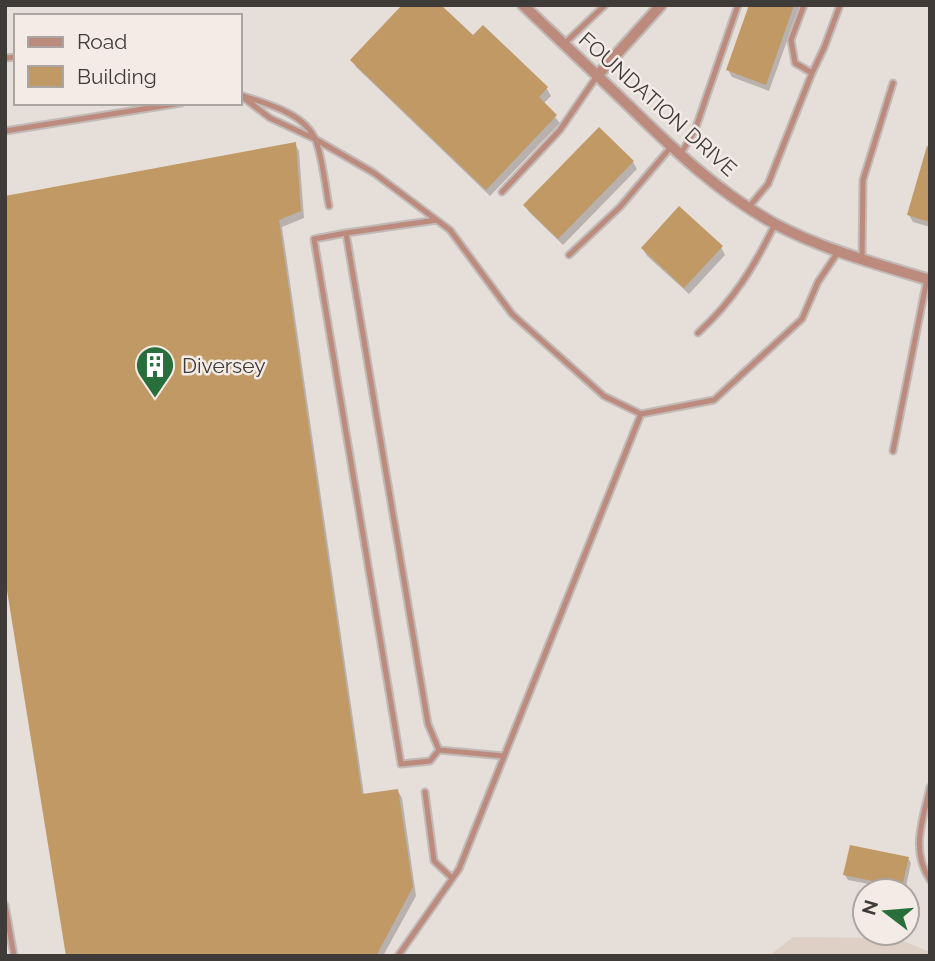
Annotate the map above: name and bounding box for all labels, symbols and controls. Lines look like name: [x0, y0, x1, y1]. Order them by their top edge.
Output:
legend: [14, 14, 242, 105]
street label: FOUNDATION DRIVE: [574, 27, 742, 181]
text: Road: [77, 29, 127, 54]
text: Building: [77, 64, 157, 89]
building icon: Diversey: [134, 344, 176, 399]
place label: Diversey: [182, 353, 266, 378]
north arrow: [851, 877, 921, 947]
text: N: [857, 897, 882, 917]

